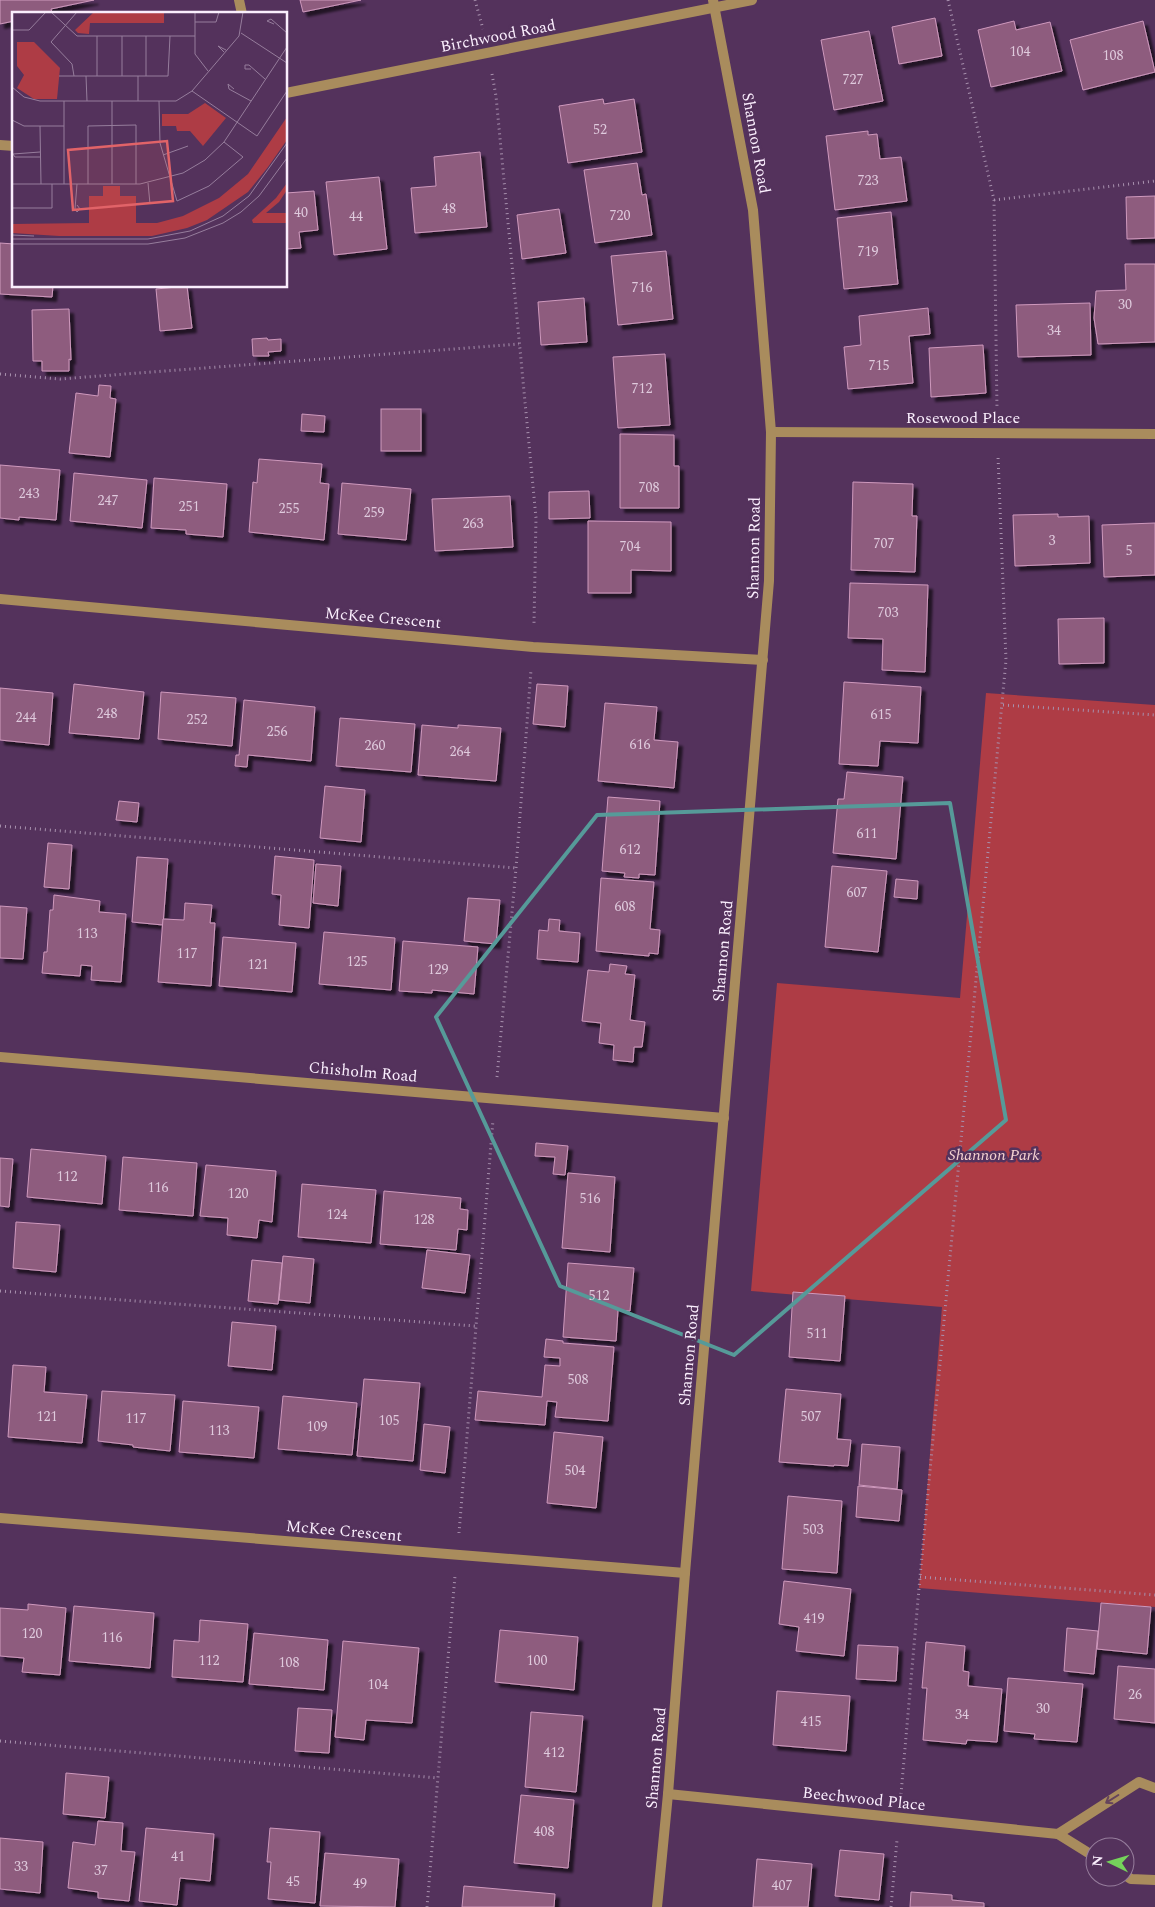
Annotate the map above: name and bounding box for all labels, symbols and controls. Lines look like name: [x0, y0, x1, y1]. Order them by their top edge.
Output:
inset map: [12, 12, 288, 288]
street label: Birchwood Road: [438, 13, 558, 59]
house number: 104: [1010, 41, 1031, 62]
house number: 108: [1103, 45, 1124, 66]
house number: 727: [843, 69, 864, 90]
street label: Shannon Road: [735, 91, 777, 195]
house number: 52: [593, 119, 607, 140]
house number: 723: [858, 170, 879, 191]
house number: 48: [442, 198, 456, 219]
house number: 40: [294, 202, 308, 223]
house number: 720: [610, 205, 631, 226]
house number: 44: [349, 206, 363, 227]
house number: 719: [858, 241, 879, 262]
house number: 716: [632, 277, 653, 298]
house number: 30: [1118, 294, 1132, 315]
house number: 34: [1047, 320, 1061, 341]
house number: 715: [869, 355, 890, 376]
house number: 712: [632, 378, 653, 399]
street label: Rosewood Place: [906, 406, 1020, 430]
house number: 708: [639, 477, 660, 498]
house number: 243: [19, 483, 40, 504]
house number: 247: [98, 490, 119, 511]
house number: 251: [179, 496, 200, 517]
street label: Shannon Road: [741, 497, 767, 599]
house number: 255: [279, 498, 300, 519]
house number: 259: [364, 502, 385, 523]
house number: 263: [463, 513, 484, 534]
house number: 3: [1049, 530, 1056, 551]
house number: 707: [874, 533, 895, 554]
house number: 704: [620, 536, 641, 557]
house number: 5: [1126, 540, 1133, 561]
street label: McKee Crescent: [324, 601, 442, 635]
house number: 703: [878, 602, 899, 623]
house number: 248: [97, 703, 118, 724]
house number: 615: [871, 704, 892, 725]
house number: 244: [16, 707, 37, 728]
house number: 252: [187, 709, 208, 730]
house number: 256: [267, 721, 288, 742]
house number: 616: [630, 734, 651, 755]
house number: 260: [365, 735, 386, 756]
house number: 264: [450, 741, 471, 762]
house number: 611: [857, 823, 878, 844]
house number: 612: [620, 839, 641, 860]
house number: 607: [847, 882, 868, 903]
house number: 608: [615, 896, 636, 917]
street label: Shannon Road: [707, 899, 739, 1003]
house number: 113: [77, 923, 98, 944]
house number: 117: [177, 943, 198, 964]
house number: 125: [347, 951, 368, 972]
house number: 121: [248, 954, 269, 975]
house number: 129: [428, 959, 449, 980]
street label: Chisholm Road: [308, 1055, 419, 1089]
park label: Shannon Park: [948, 1143, 1040, 1167]
house number: 112: [57, 1166, 78, 1187]
house number: 116: [148, 1177, 169, 1198]
house number: 120: [228, 1183, 249, 1204]
house number: 516: [580, 1188, 601, 1209]
house number: 124: [327, 1204, 348, 1225]
house number: 128: [414, 1209, 435, 1230]
house number: 512: [589, 1285, 610, 1306]
street label: Shannon Road: [673, 1303, 705, 1407]
house number: 511: [807, 1323, 828, 1344]
house number: 508: [568, 1369, 589, 1390]
house number: 121: [37, 1406, 58, 1427]
house number: 507: [801, 1406, 822, 1427]
house number: 117: [126, 1408, 147, 1429]
house number: 105: [379, 1410, 400, 1431]
house number: 109: [307, 1416, 328, 1437]
house number: 113: [209, 1420, 230, 1441]
house number: 504: [565, 1460, 586, 1481]
street label: McKee Crescent: [285, 1514, 403, 1548]
house number: 503: [803, 1519, 824, 1540]
house number: 419: [804, 1608, 825, 1629]
house number: 120: [22, 1623, 43, 1644]
house number: 116: [102, 1627, 123, 1648]
house number: 112: [199, 1650, 220, 1671]
house number: 100: [527, 1650, 548, 1671]
house number: 108: [279, 1652, 300, 1673]
house number: 104: [368, 1674, 389, 1695]
house number: 26: [1128, 1684, 1142, 1705]
house number: 30: [1036, 1698, 1050, 1719]
house number: 34: [955, 1704, 969, 1725]
street label: Shannon Road: [640, 1706, 672, 1810]
house number: 415: [801, 1711, 822, 1732]
house number: 412: [544, 1742, 565, 1763]
street label: Beechwood Place: [801, 1781, 927, 1817]
one-way arrow: [1105, 1794, 1119, 1804]
house number: 408: [534, 1821, 555, 1842]
north arrow: [1085, 1837, 1135, 1887]
house number: 41: [171, 1846, 185, 1867]
text: N: [1087, 1854, 1109, 1868]
house number: 33: [14, 1856, 28, 1877]
house number: 37: [94, 1860, 108, 1881]
house number: 45: [286, 1871, 300, 1892]
house number: 49: [353, 1873, 367, 1894]
house number: 407: [772, 1875, 793, 1896]

